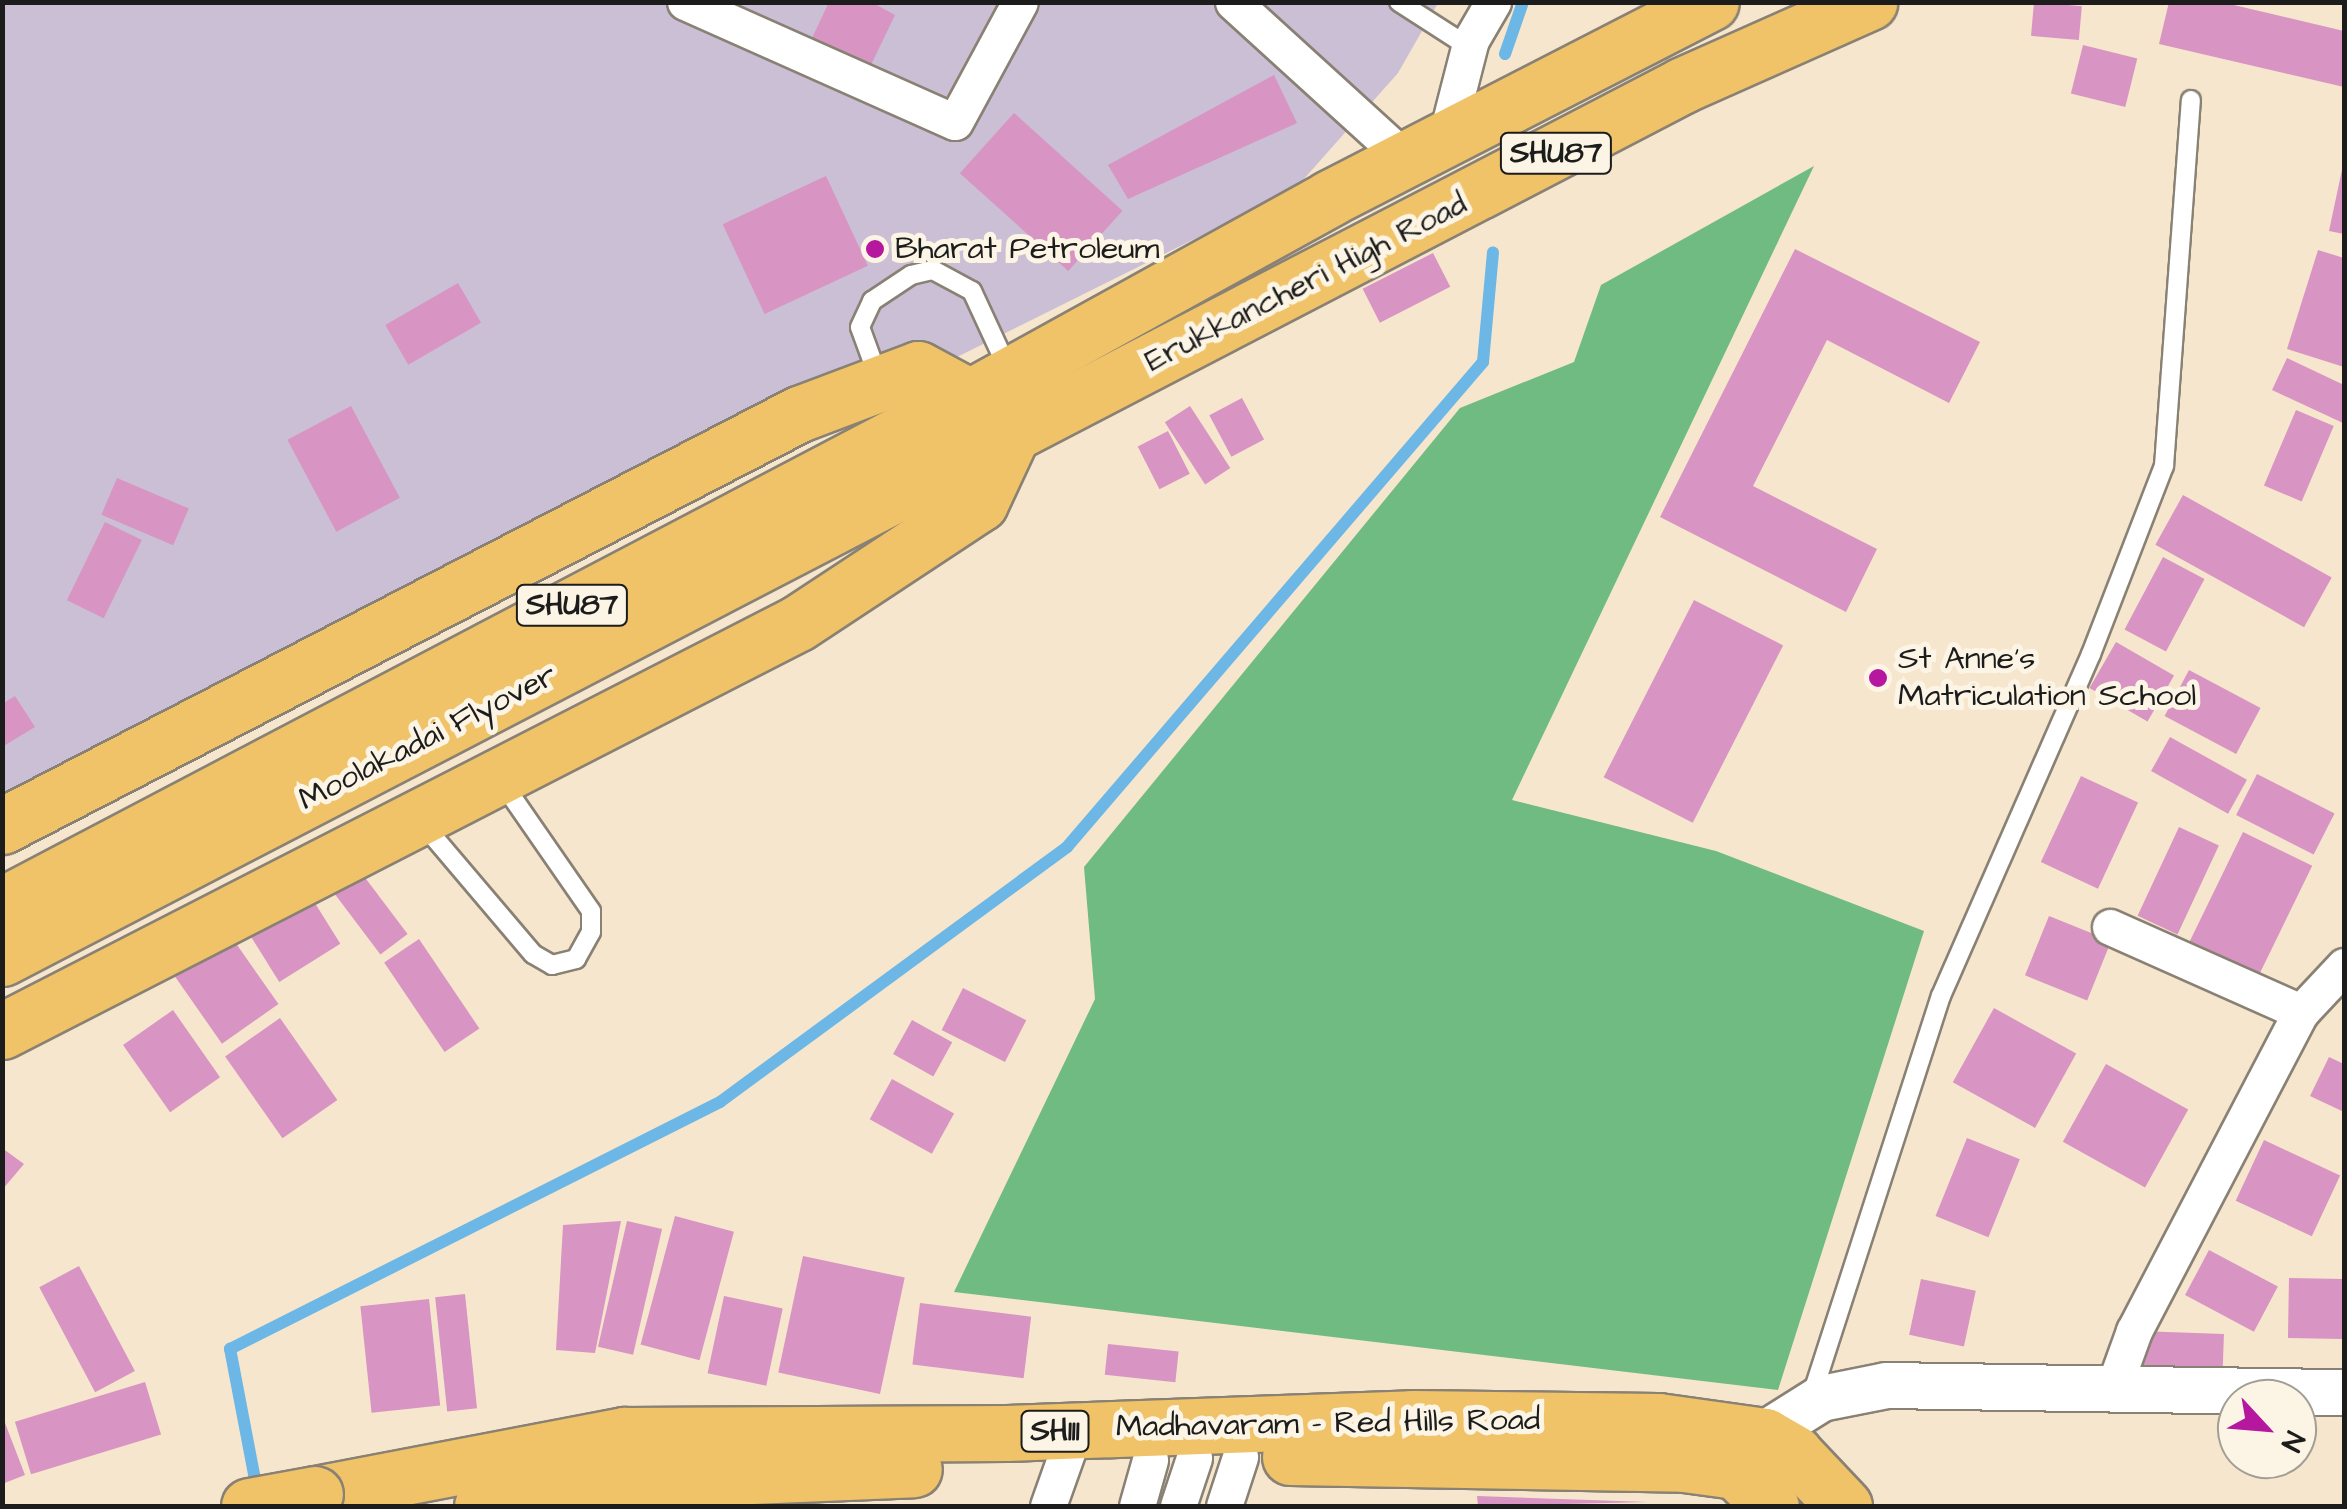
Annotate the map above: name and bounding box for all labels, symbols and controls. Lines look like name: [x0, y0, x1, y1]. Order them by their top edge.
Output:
road number: SHU87: [1498, 128, 1614, 178]
street label: Erukkancheri High Road: [1139, 185, 1473, 381]
place label: Bharat Petroleum: [895, 230, 1159, 268]
marker: Bharat Petroleum: [864, 238, 886, 260]
road number: SHU87: [514, 580, 630, 630]
place label: St Anne's Matriculation School: [1898, 641, 2196, 716]
street label: Moolakadai Flyover: [293, 656, 563, 820]
marker: St Anne's Matriculation School: [1867, 667, 1889, 689]
north arrow: [2217, 1379, 2317, 1479]
street label: Madhavaram - Red Hills Road: [1115, 1401, 1541, 1447]
road number: SH111: [1020, 1406, 1090, 1456]
text: N: [2271, 1425, 2314, 1458]

